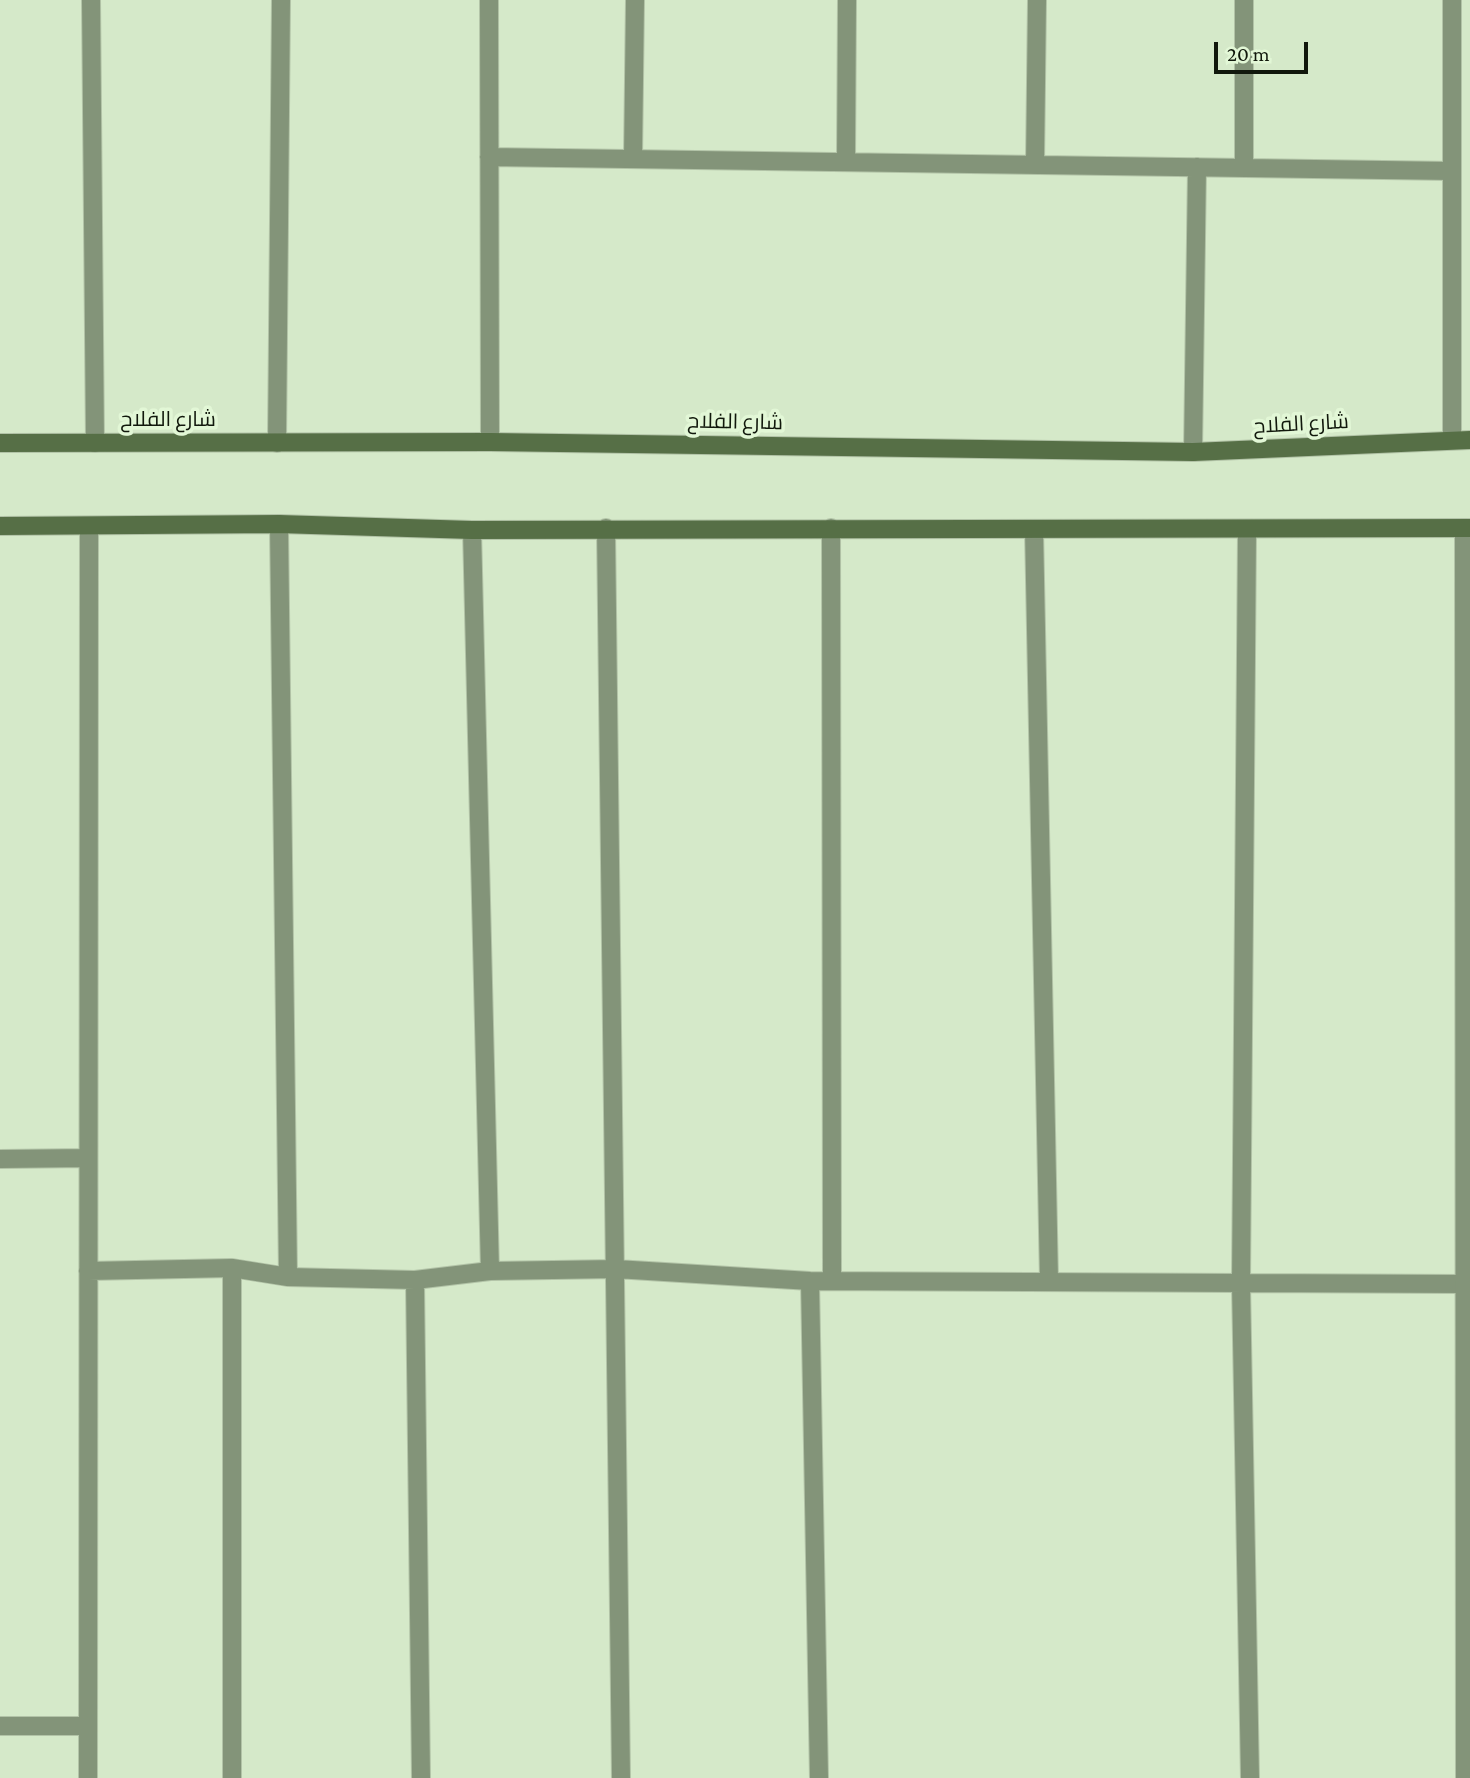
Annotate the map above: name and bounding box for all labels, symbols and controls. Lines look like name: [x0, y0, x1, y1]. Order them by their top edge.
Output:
scale bar: [1218, 28, 1312, 72]
text: 20 m: [1227, 42, 1270, 66]
street label: شارع الفلاح: [120, 407, 216, 433]
street label: شارع الفلاح: [687, 409, 783, 435]
street label: شارع الفلاح: [1253, 409, 1349, 439]

